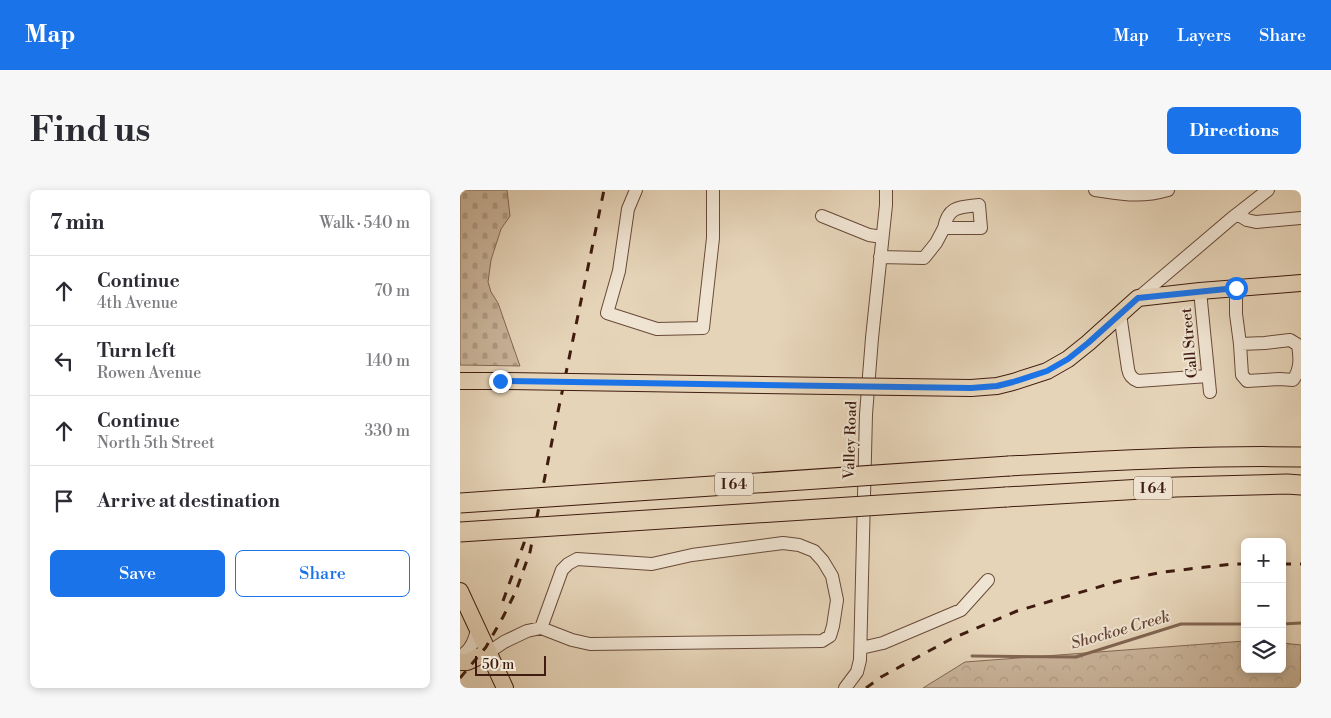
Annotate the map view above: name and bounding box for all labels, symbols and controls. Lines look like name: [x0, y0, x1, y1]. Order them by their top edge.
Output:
text: Map: [25, 20, 75, 50]
text: Map: [1114, 24, 1149, 47]
text: Layers: [1177, 24, 1231, 47]
text: Share: [1259, 24, 1306, 47]
button: Directions: [1167, 107, 1301, 154]
text: Find us: [30, 109, 150, 152]
text: 7 min: [50, 210, 104, 236]
text: Walk · 540 m: [320, 213, 410, 233]
text: Continue: [97, 269, 180, 293]
icon: ahead: [50, 277, 78, 305]
route start: [1225, 277, 1248, 300]
text: 70 m: [374, 281, 410, 301]
text: 4th Avenue: [97, 293, 178, 313]
street label: Call Street: [1177, 306, 1202, 379]
text: Turn left: [97, 339, 176, 363]
icon: left: [50, 347, 78, 375]
text: 140 m: [366, 351, 410, 371]
text: Rowen Avenue: [97, 363, 201, 383]
route end: [489, 370, 512, 393]
street label: Valley Road: [840, 400, 861, 481]
text: Continue: [97, 409, 180, 433]
icon: ahead: [50, 417, 78, 445]
text: 330 m: [364, 421, 410, 441]
text: North 5th Street: [97, 433, 215, 453]
road number: I 64: [715, 472, 753, 496]
road number: I 64: [1134, 476, 1172, 500]
icon: arrive: [50, 487, 78, 515]
text: Arrive at destination: [97, 489, 280, 513]
map controls: [1241, 538, 1286, 673]
button: +: [1241, 538, 1286, 583]
button: Save: [50, 550, 225, 597]
button: Share: [235, 550, 410, 597]
button: −: [1241, 583, 1286, 628]
water label: Shockoe Creek: [1068, 606, 1172, 654]
button: layers: [1241, 628, 1286, 673]
scale bar: [475, 653, 546, 676]
text: 50 m: [482, 656, 514, 674]

